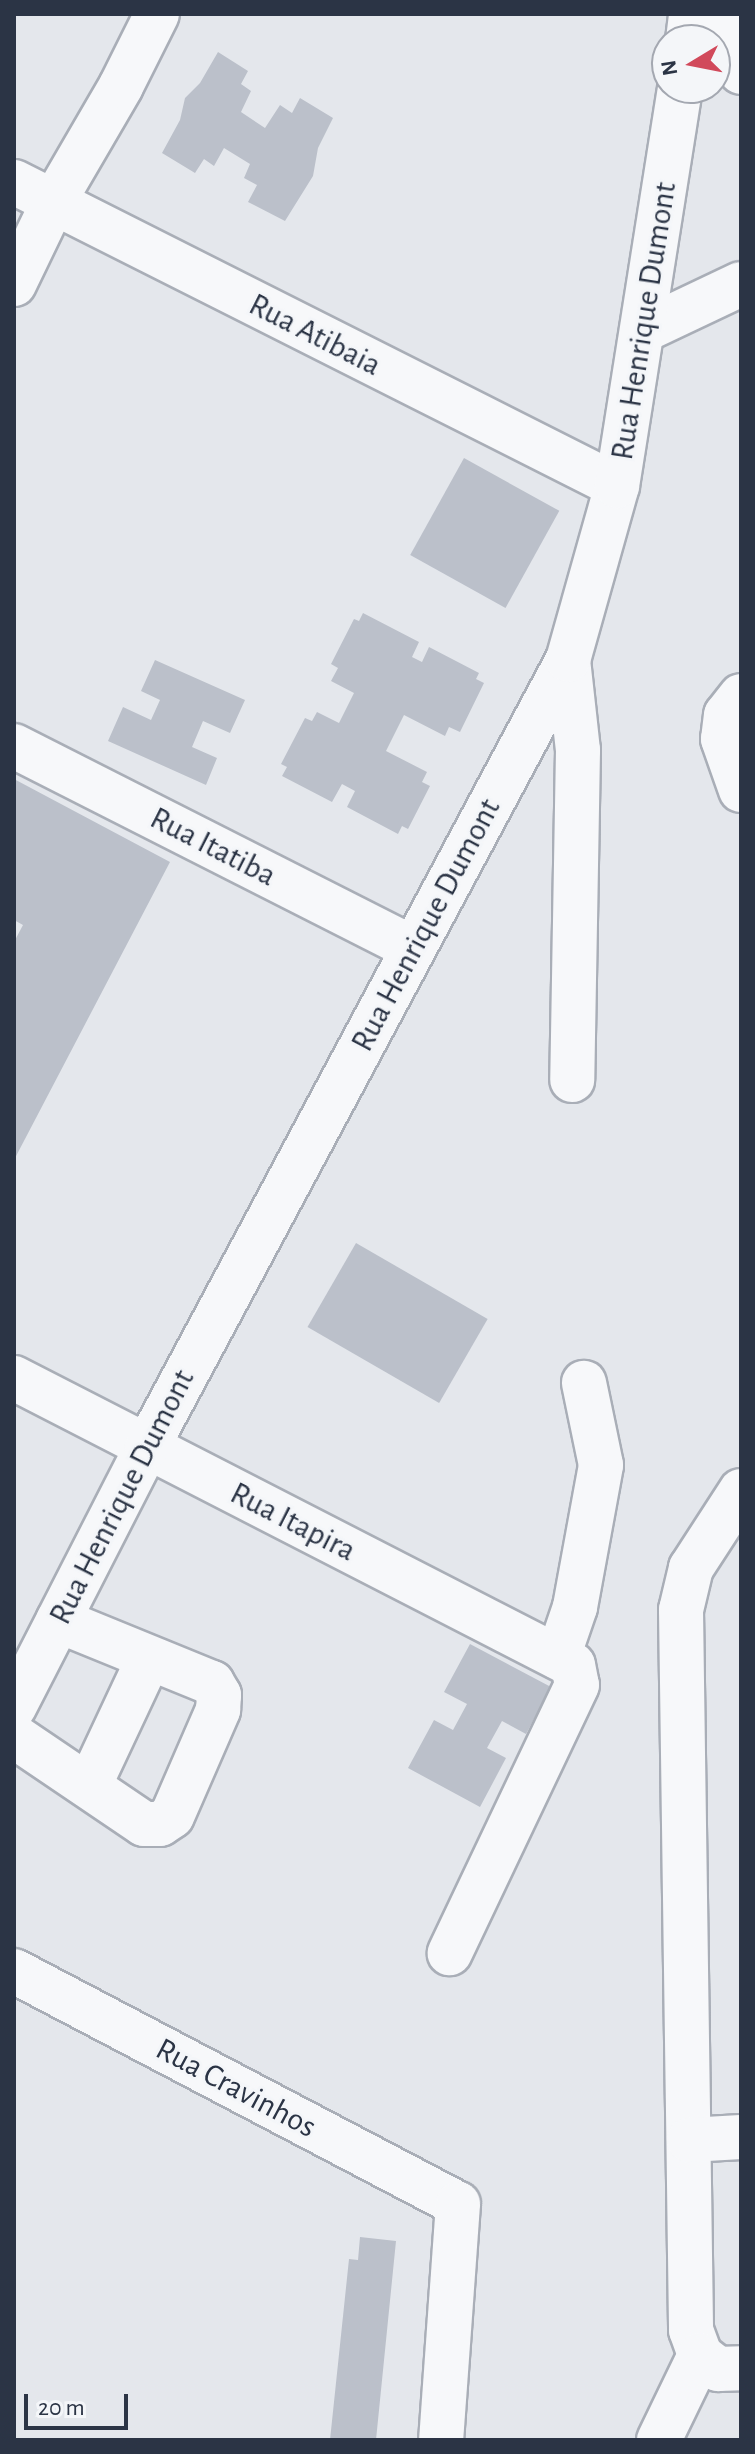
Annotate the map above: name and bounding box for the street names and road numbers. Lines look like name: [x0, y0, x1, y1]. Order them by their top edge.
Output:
street label: Rua Henrique Dumont: [603, 179, 685, 463]
street label: Rua Atibaia: [243, 285, 387, 385]
street label: Rua Henrique Dumont: [343, 792, 509, 1058]
street label: Rua Itatiba: [144, 799, 282, 895]
street label: Rua Henrique Dumont: [41, 1363, 203, 1631]
street label: Rua Itapira: [224, 1474, 362, 1570]
street label: Rua Cravinhos: [149, 2030, 323, 2146]

